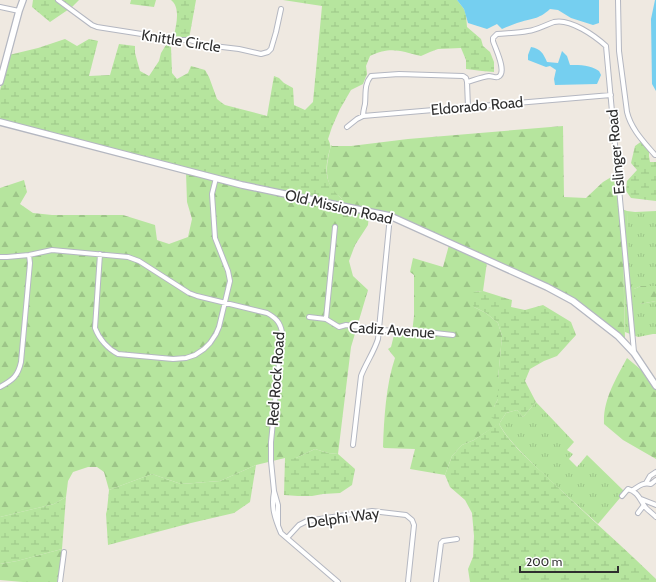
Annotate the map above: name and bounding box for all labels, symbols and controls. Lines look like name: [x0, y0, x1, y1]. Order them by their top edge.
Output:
street label: Knittle Circle: [140, 26, 222, 56]
street label: Eldorado Road: [430, 93, 524, 119]
street label: Eslinger Road: [603, 109, 629, 195]
street label: Old Mission Road: [283, 186, 395, 228]
street label: Cadiz Avenue: [349, 318, 436, 342]
street label: Red Rock Road: [264, 331, 288, 427]
street label: Delphi Way: [306, 504, 381, 532]
scale bar: [520, 548, 618, 574]
text: 200 m: [526, 554, 562, 569]

